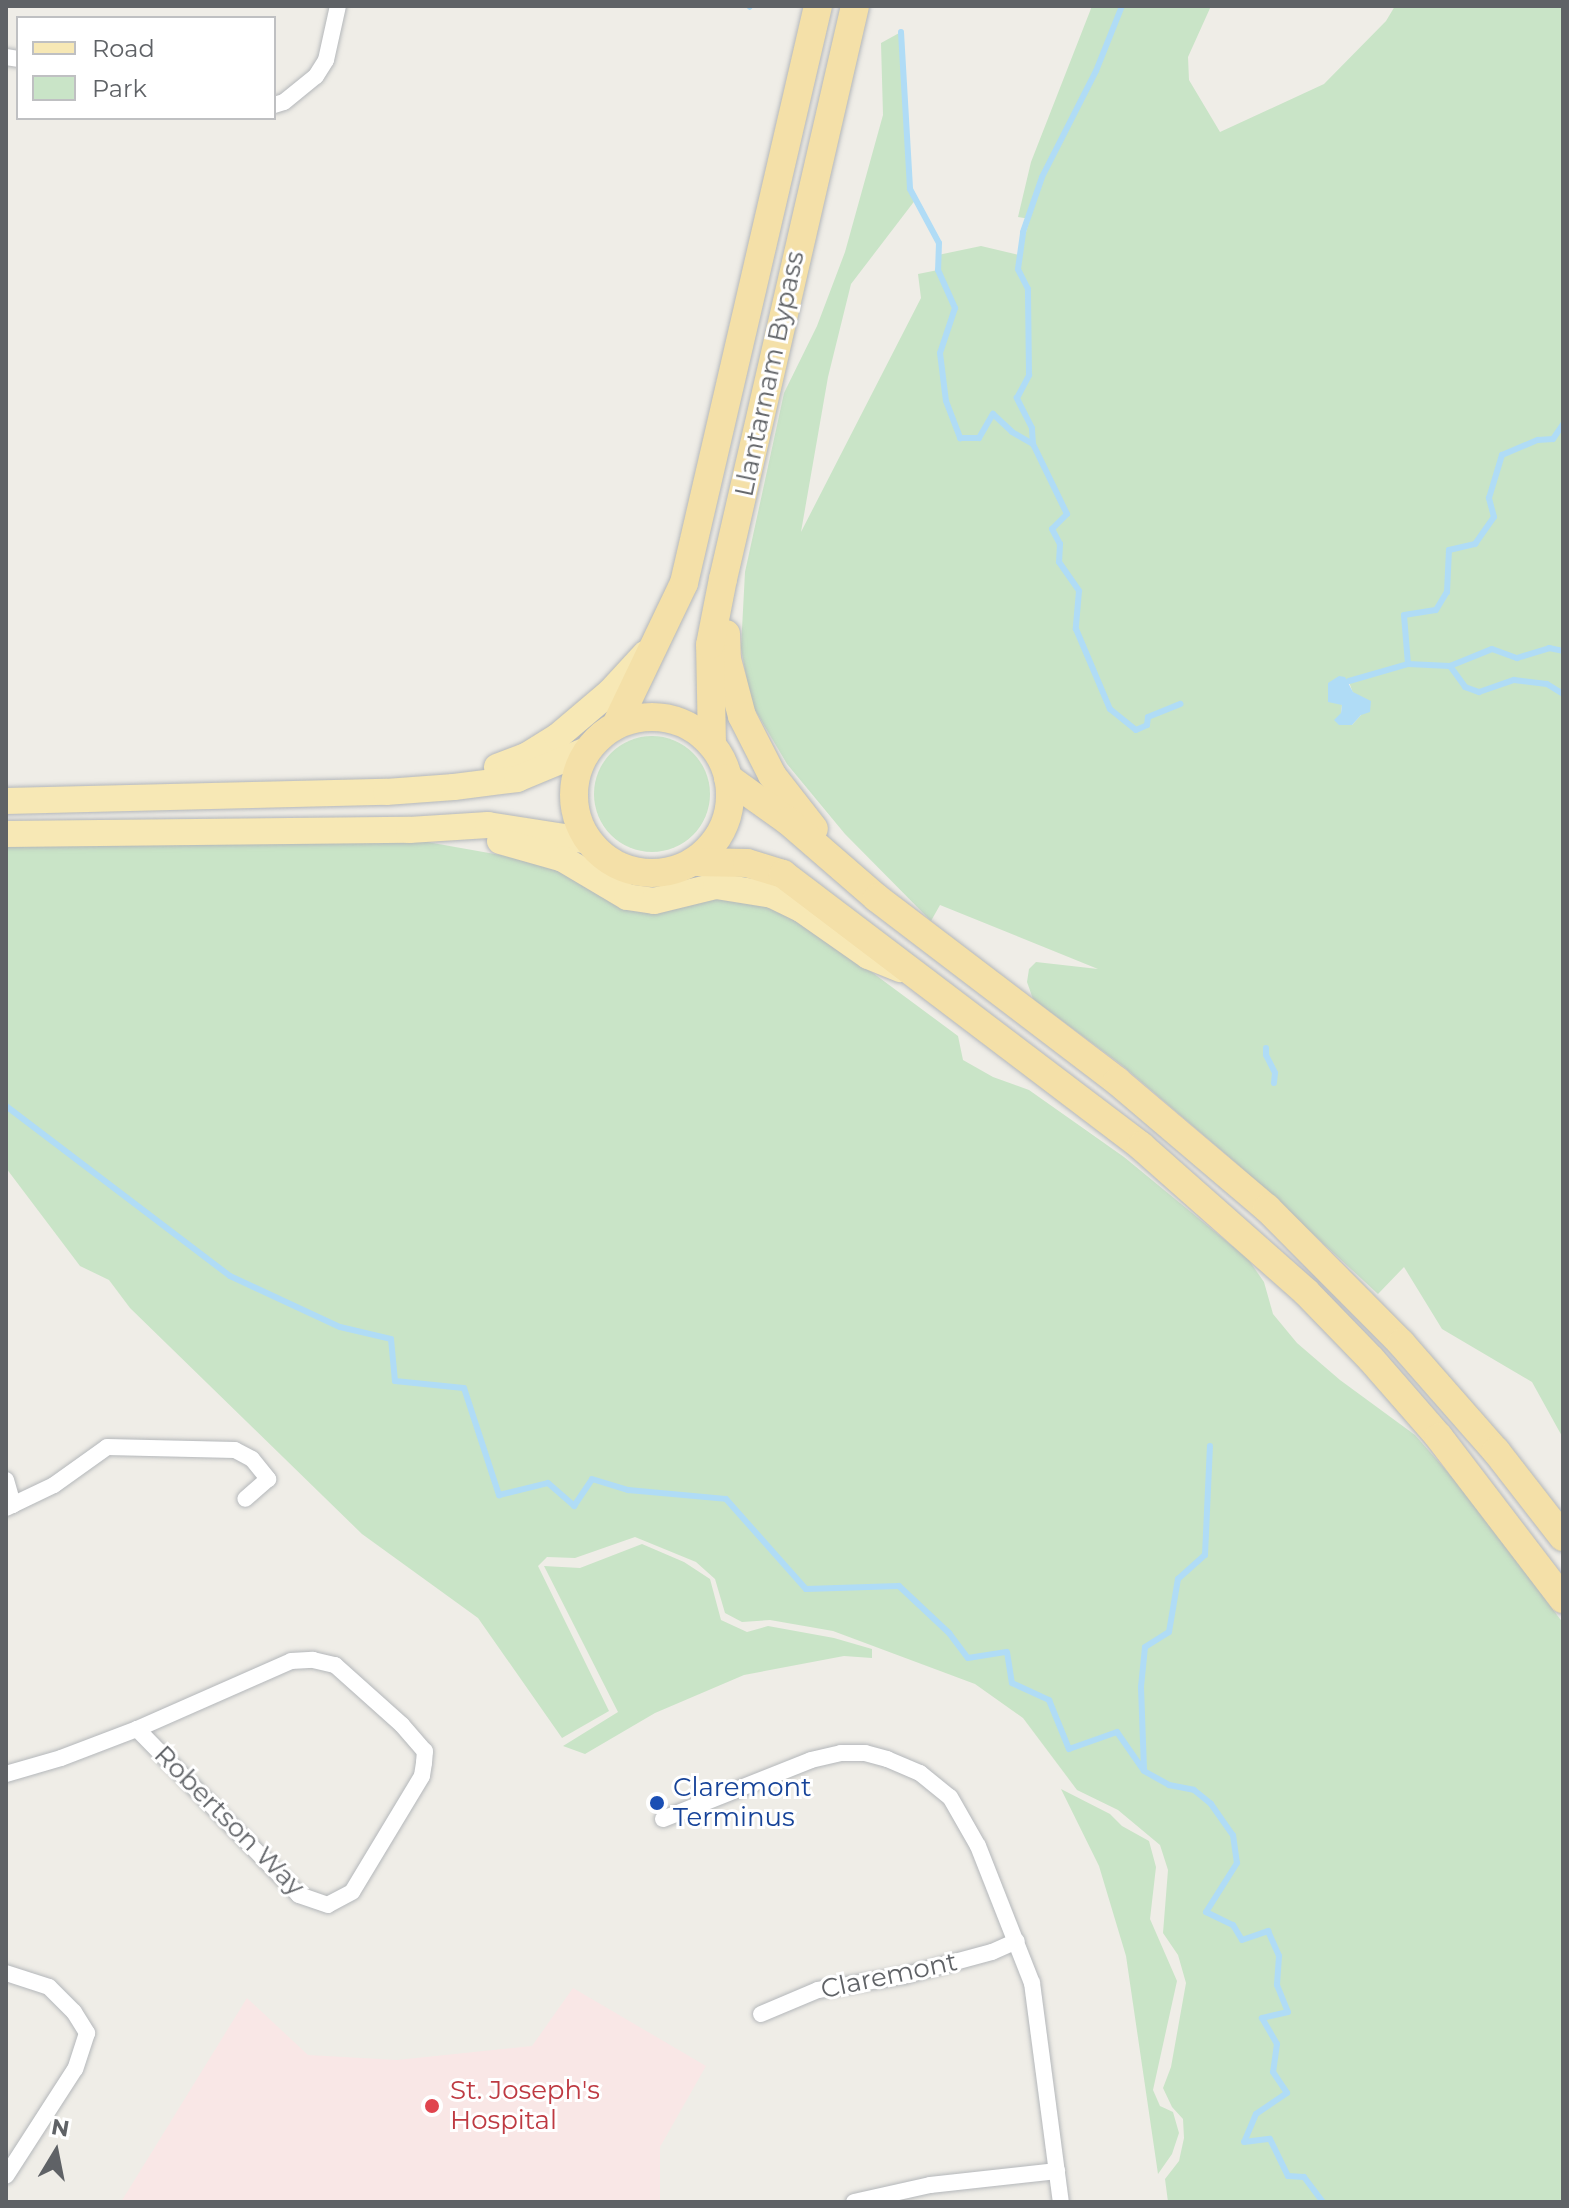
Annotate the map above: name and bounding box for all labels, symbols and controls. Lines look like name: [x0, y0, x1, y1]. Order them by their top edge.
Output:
legend: [16, 16, 276, 120]
text: Road: [92, 34, 155, 63]
text: Park: [92, 74, 147, 103]
street label: Llantarnam Bypass: [729, 248, 811, 500]
street label: Robertson Way: [147, 1739, 311, 1903]
place label: Claremont Terminus: [673, 1772, 812, 1834]
marker: Claremont Terminus: [648, 1794, 666, 1812]
street label: Claremont: [818, 1946, 960, 2006]
place label: St. Joseph's Hospital: [450, 2075, 600, 2136]
marker: St. Joseph's Hospital: [421, 2095, 443, 2117]
north arrow: [16, 2112, 96, 2192]
text: N: [49, 2113, 71, 2143]

